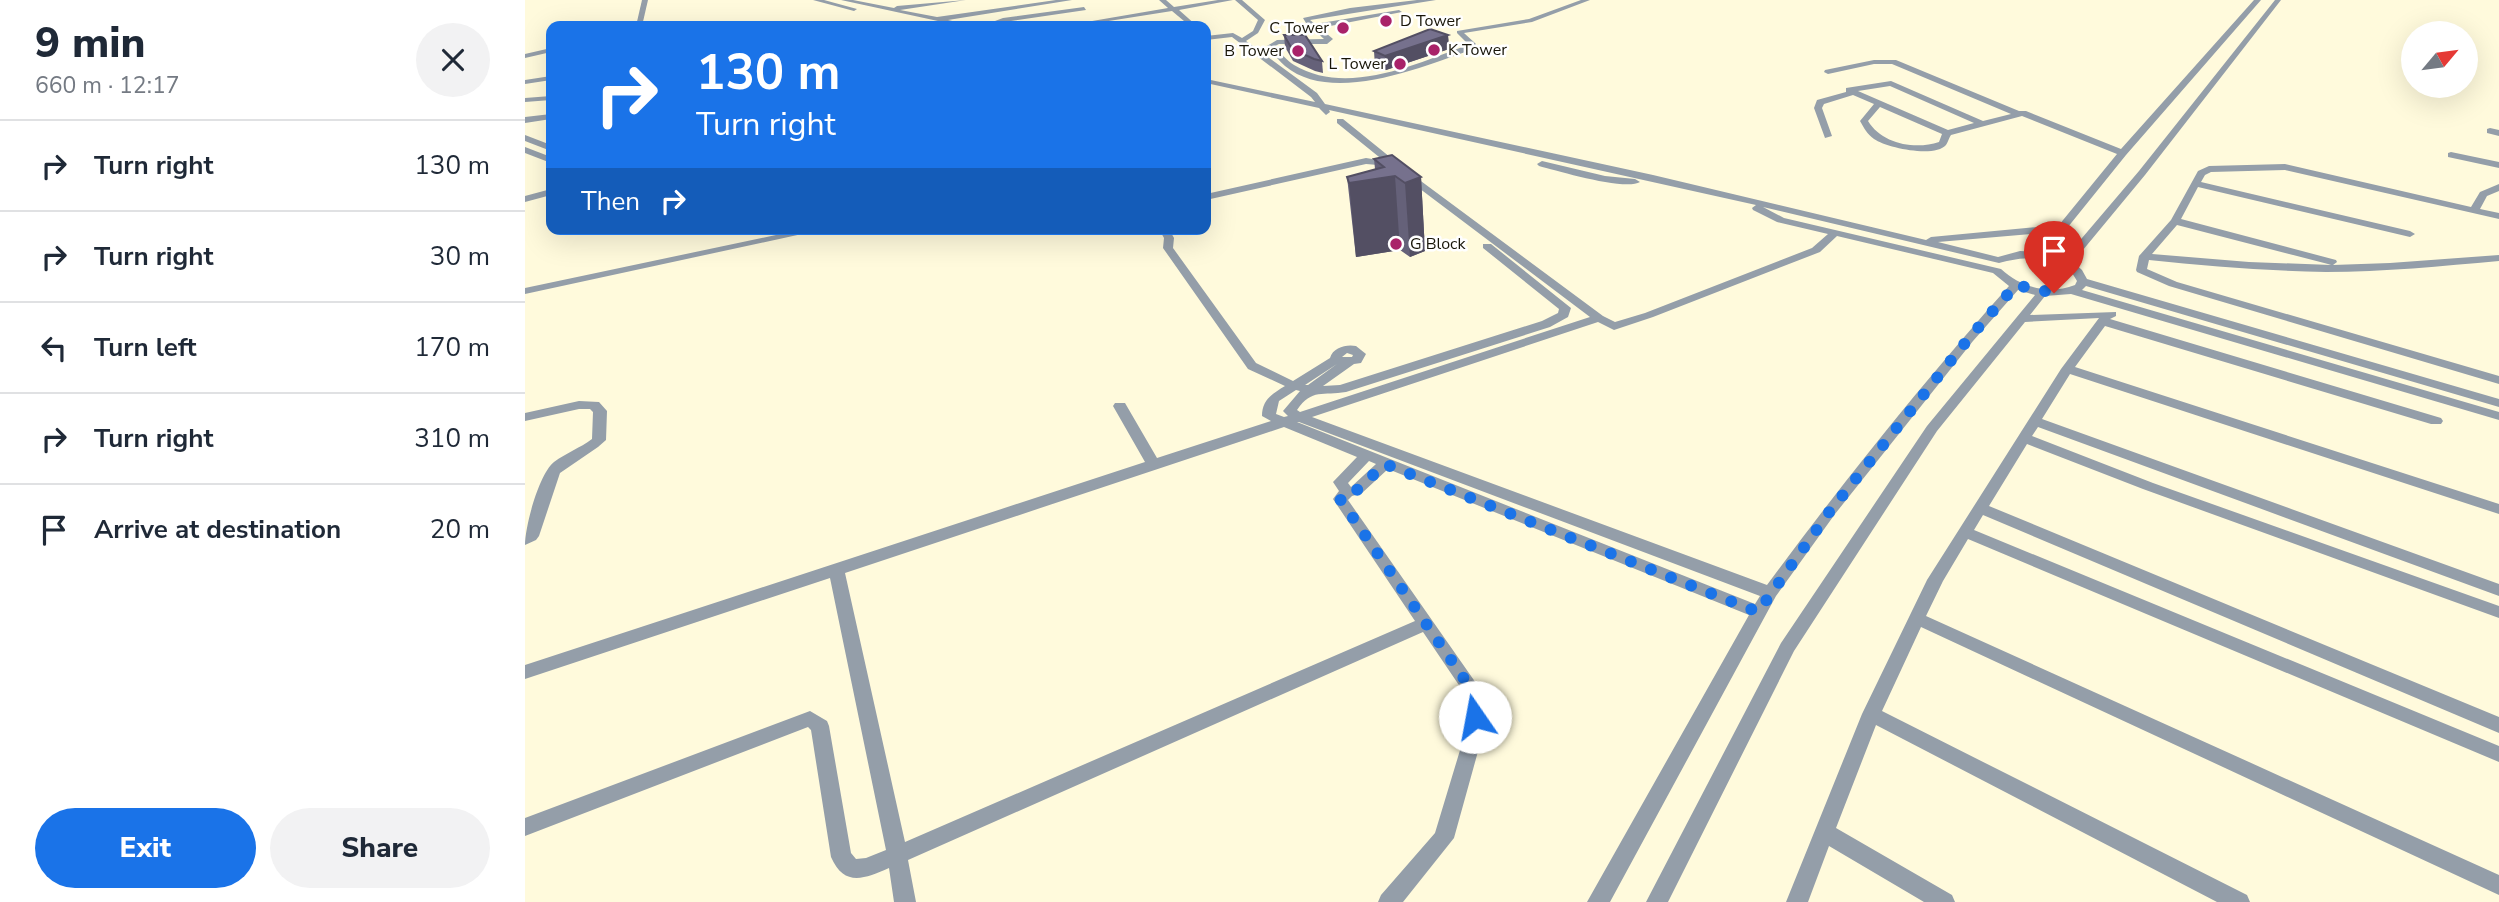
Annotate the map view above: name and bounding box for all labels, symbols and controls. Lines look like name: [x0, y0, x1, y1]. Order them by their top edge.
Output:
place label: D Tower: [1400, 10, 1461, 32]
marker: D Tower: [1378, 13, 1394, 29]
text: 9 min: [35, 15, 145, 72]
place label: C Tower: [1269, 17, 1329, 39]
marker: C Tower: [1335, 20, 1351, 36]
north arrow: [2401, 21, 2478, 98]
map controls: [2401, 21, 2478, 98]
button: close: [416, 23, 490, 97]
text: 130 m: [696, 39, 840, 106]
place label: K Tower: [1448, 39, 1507, 61]
place label: B Tower: [1224, 40, 1284, 62]
marker: K Tower: [1426, 42, 1442, 58]
marker: B Tower: [1290, 43, 1306, 59]
icon: right: [581, 49, 672, 140]
place label: L Tower: [1328, 53, 1386, 75]
marker: L Tower: [1392, 56, 1408, 72]
text: 660 m · 12:17: [35, 70, 180, 101]
text: Turn right: [696, 103, 836, 146]
icon: right: [35, 147, 73, 185]
text: Turn right: [94, 148, 213, 183]
text: 130 m: [414, 148, 490, 183]
icon: right: [654, 182, 692, 220]
text: Then: [581, 184, 640, 219]
pin: [2024, 221, 2084, 293]
icon: arrive: [2035, 232, 2073, 270]
place label: G Block: [1410, 233, 1467, 255]
marker: G Block: [1388, 236, 1404, 252]
icon: right: [35, 238, 73, 276]
text: Turn right: [94, 239, 213, 274]
text: 30 m: [430, 239, 490, 274]
icon: left: [35, 329, 73, 367]
text: Turn left: [94, 330, 197, 365]
text: 170 m: [414, 330, 490, 365]
icon: right: [35, 420, 73, 458]
text: Turn right: [94, 421, 213, 456]
text: 310 m: [414, 421, 490, 456]
icon: arrive: [35, 511, 73, 549]
text: Arrive at destination: [94, 512, 341, 547]
text: 20 m: [430, 512, 490, 547]
position arrow: [1438, 680, 1512, 754]
button: Exit: [35, 808, 256, 888]
button: Share: [270, 808, 490, 888]

